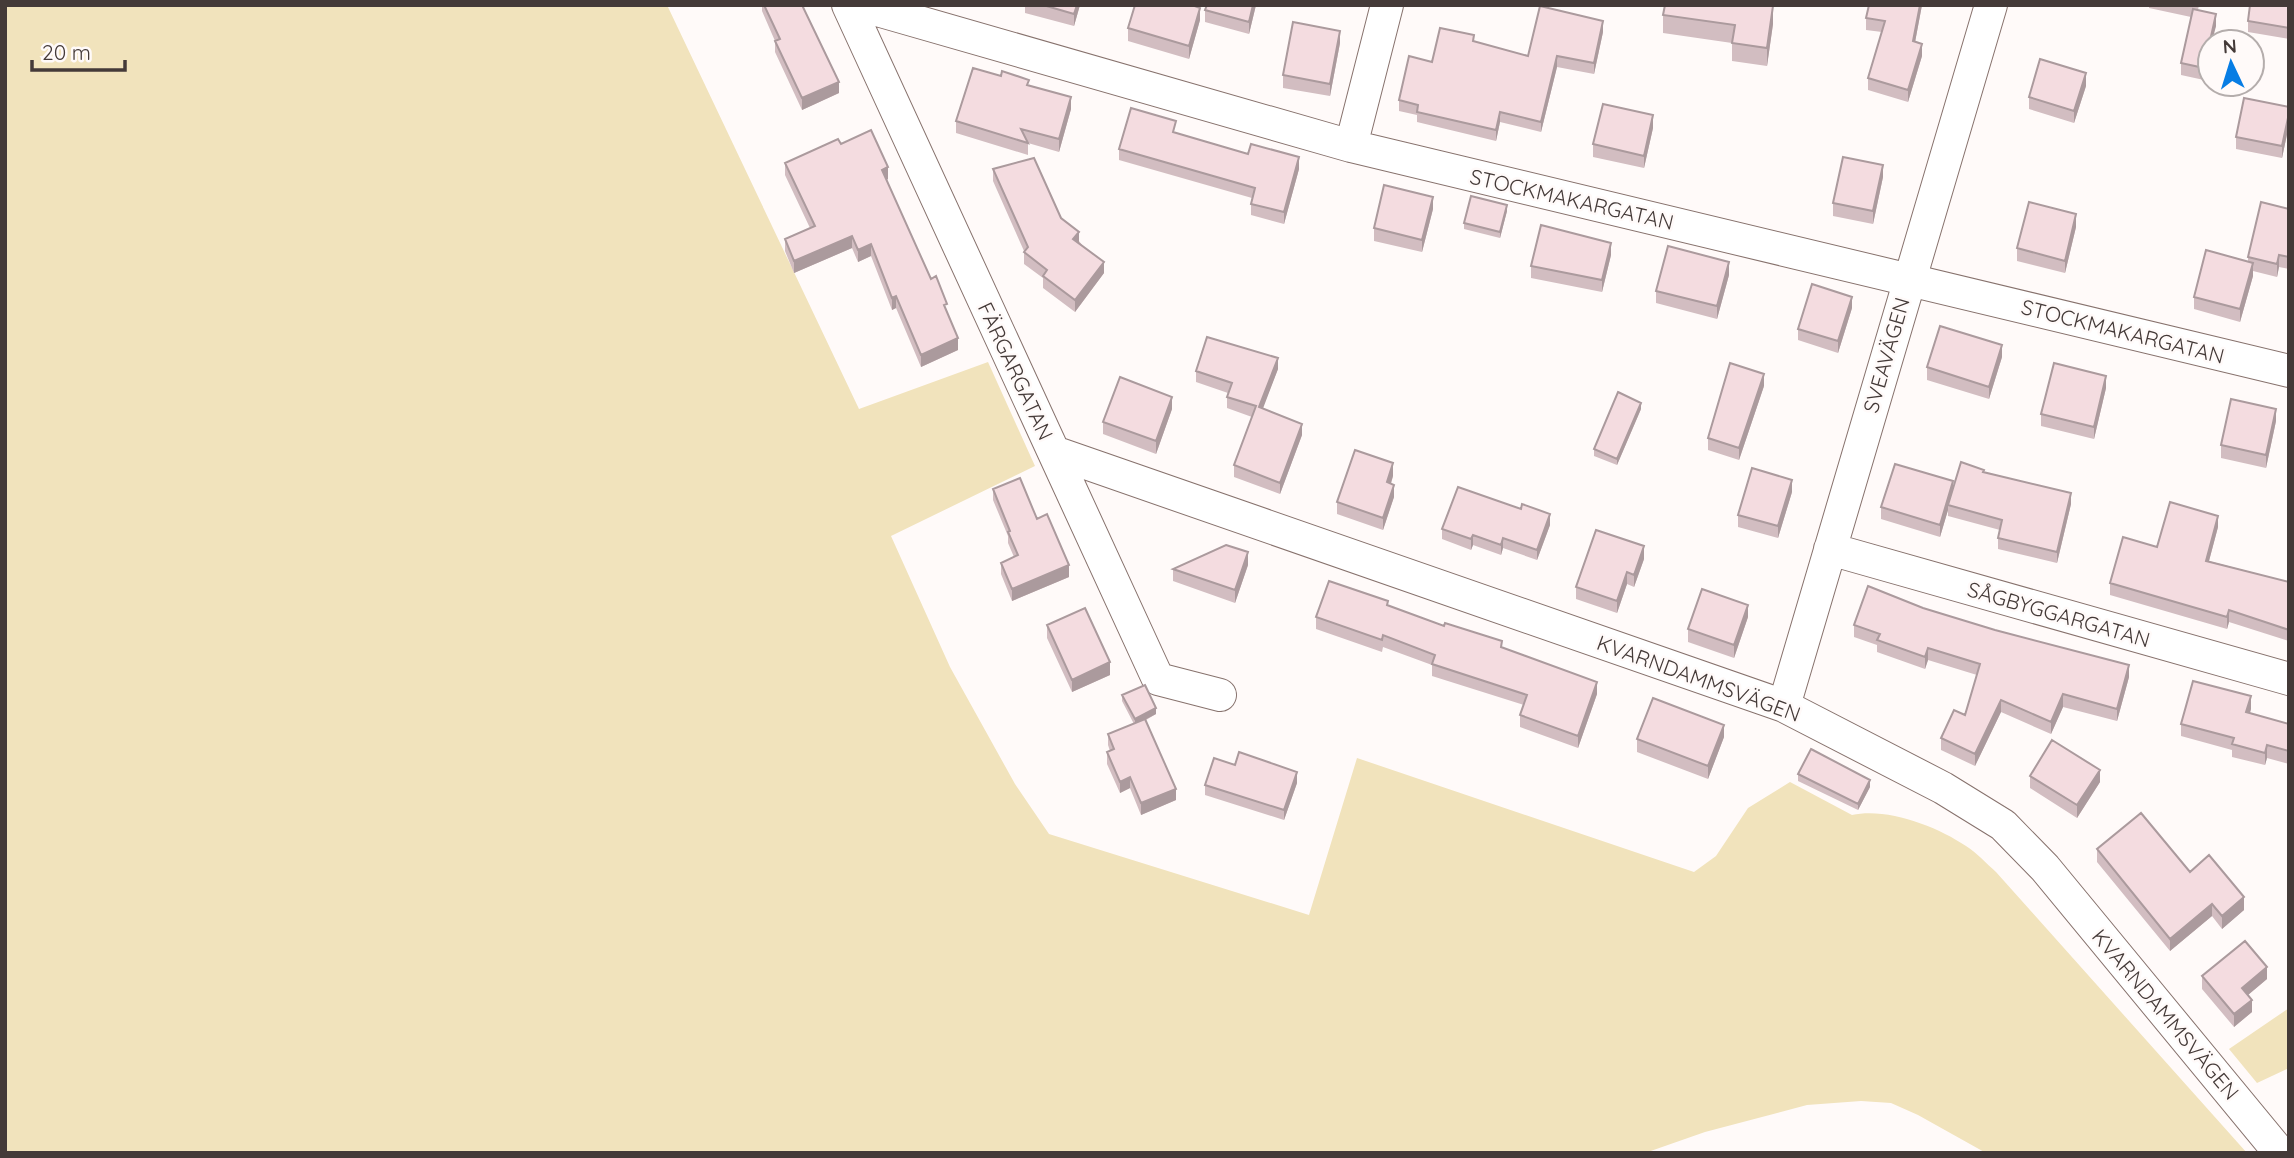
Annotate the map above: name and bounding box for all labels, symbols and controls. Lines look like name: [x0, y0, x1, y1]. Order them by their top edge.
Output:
scale bar: [32, 28, 124, 72]
north arrow: [2196, 28, 2266, 98]
text: N: [2222, 34, 2238, 58]
text: 20 m: [42, 39, 91, 65]
street label: STOCKMAKARGATAN: [1468, 163, 1676, 235]
street label: STOCKMAKARGATAN: [2019, 293, 2227, 369]
street label: SVEAVÄGEN: [1857, 294, 1915, 416]
street label: FÄRGARGATAN: [973, 298, 1059, 444]
street label: SÅGBYGGARGATAN: [1965, 576, 2153, 652]
street label: KVARNDAMMSVÄGEN: [1594, 629, 1804, 727]
street label: KVARNDAMMSVÄGEN: [2087, 923, 2245, 1105]

